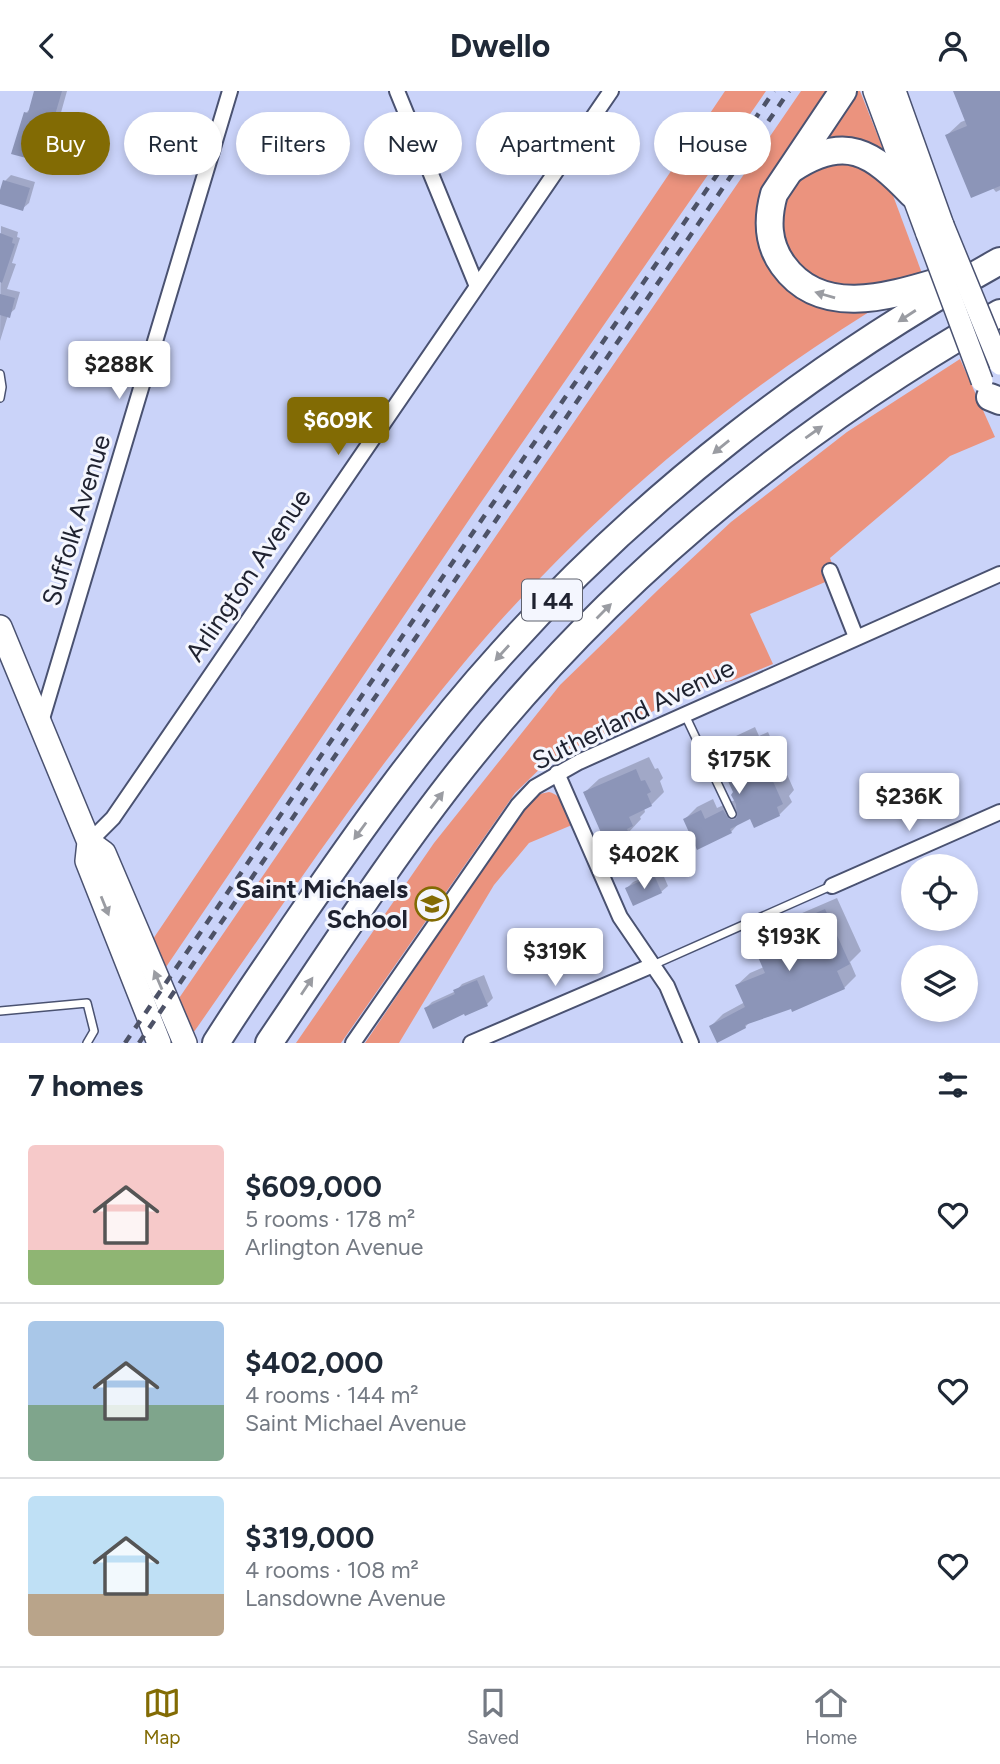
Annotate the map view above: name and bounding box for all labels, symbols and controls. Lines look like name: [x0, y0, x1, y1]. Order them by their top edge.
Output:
icon: back: [28, 27, 66, 65]
text: Dwello: [450, 27, 550, 65]
icon: person: [934, 27, 972, 65]
chip: Buy: [21, 112, 110, 175]
chip: Rent: [124, 112, 222, 175]
chip: Filters: [236, 112, 350, 175]
chip: New: [364, 112, 462, 175]
chip: Apartment: [476, 112, 640, 175]
chip: House: [654, 112, 771, 175]
one-way arrow: [814, 289, 835, 299]
one-way arrow: [897, 309, 916, 322]
pin: $288K: [70, 341, 168, 401]
text: $288K: [84, 350, 154, 378]
pin: $609K: [289, 397, 387, 457]
text: $609K: [303, 406, 373, 434]
one-way arrow: [805, 425, 823, 439]
street label: Suffolk Avenue: [35, 431, 117, 609]
one-way arrow: [713, 440, 731, 455]
street label: Arlington Avenue: [178, 482, 318, 668]
road number: I 44: [522, 579, 582, 621]
one-way arrow: [595, 603, 611, 620]
one-way arrow: [494, 644, 510, 662]
street label: Sutherland Avenue: [527, 651, 739, 777]
pin: $175K: [690, 737, 788, 796]
text: $175K: [707, 745, 771, 773]
pin: $236K: [860, 773, 958, 833]
text: $236K: [875, 782, 943, 810]
one-way arrow: [430, 791, 444, 809]
one-way arrow: [353, 822, 367, 840]
pin: $402K: [595, 831, 693, 891]
text: $402K: [609, 840, 679, 868]
map controls: [901, 854, 978, 1022]
button: locate: [901, 854, 978, 931]
place label: Saint Michaels School: [235, 873, 408, 935]
school or university icon: Saint Michaels School: [413, 885, 451, 923]
one-way arrow: [100, 896, 111, 917]
pin: $193K: [740, 913, 838, 973]
text: $193K: [757, 922, 821, 950]
pin: $319K: [506, 929, 604, 988]
text: $319K: [523, 937, 587, 965]
button: layers: [901, 945, 978, 1022]
one-way arrow: [153, 969, 164, 990]
one-way arrow: [300, 977, 313, 996]
icon: filters: [934, 1066, 972, 1104]
text: 7 homes: [28, 1067, 143, 1104]
text: $609,000: [245, 1168, 382, 1205]
icon: home: [84, 1173, 168, 1257]
icon: heart: [934, 1196, 972, 1234]
text: 5 rooms · 178 m²: [245, 1205, 415, 1233]
text: Arlington Avenue: [245, 1233, 423, 1261]
text: $402,000: [245, 1344, 383, 1381]
icon: home: [84, 1349, 168, 1433]
icon: heart: [934, 1372, 972, 1410]
text: 4 rooms · 144 m²: [245, 1381, 419, 1409]
text: Saint Michael Avenue: [245, 1409, 466, 1437]
text: $319,000: [245, 1519, 374, 1556]
icon: home: [84, 1524, 168, 1608]
icon: heart: [934, 1547, 972, 1585]
text: 4 rooms · 108 m²: [245, 1556, 419, 1584]
text: Lansdowne Avenue: [245, 1584, 446, 1612]
tab: Map: [143, 1684, 181, 1749]
tab: Saved: [467, 1684, 519, 1749]
tab: Home: [805, 1684, 857, 1749]

